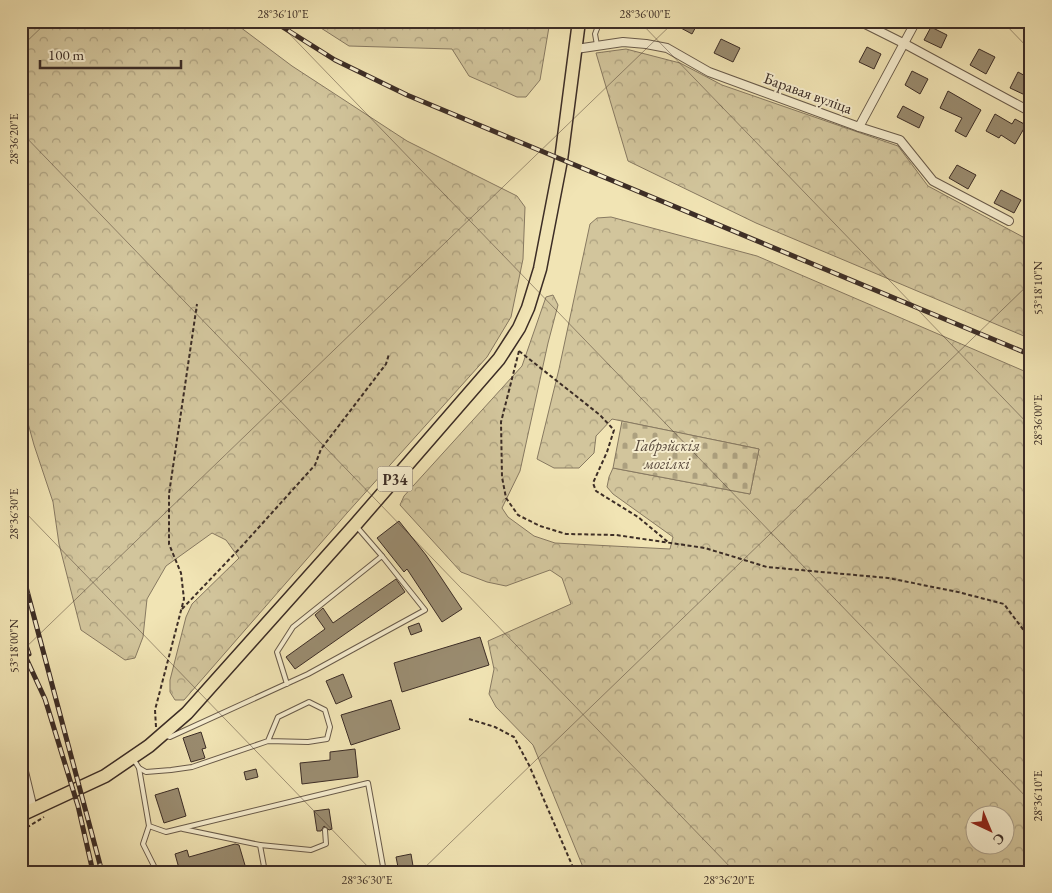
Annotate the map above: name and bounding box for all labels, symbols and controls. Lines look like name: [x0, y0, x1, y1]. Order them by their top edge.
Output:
text: 28°36'10"E: [257, 6, 309, 22]
text: 28°36'00"E: [619, 6, 671, 22]
scale bar: [40, 38, 181, 70]
text: 100 m: [48, 45, 85, 64]
street label: Баравая вуліца: [761, 67, 856, 119]
text: 28°36'20"E: [6, 113, 22, 165]
text: 53°18'10"N: [1030, 261, 1046, 315]
text: 28°36'00"E: [1030, 394, 1046, 446]
park label: Габрэйскія могілкі: [633, 435, 700, 474]
road number: Р34: [378, 466, 412, 492]
text: 28°36'30"E: [6, 488, 22, 540]
text: 53°18'00"N: [6, 619, 22, 673]
text: 28°36'10"E: [1030, 770, 1046, 822]
north arrow: [964, 806, 1014, 856]
text: С: [989, 829, 1009, 849]
text: 28°36'30"E: [341, 872, 393, 888]
text: 28°36'20"E: [703, 872, 755, 888]

